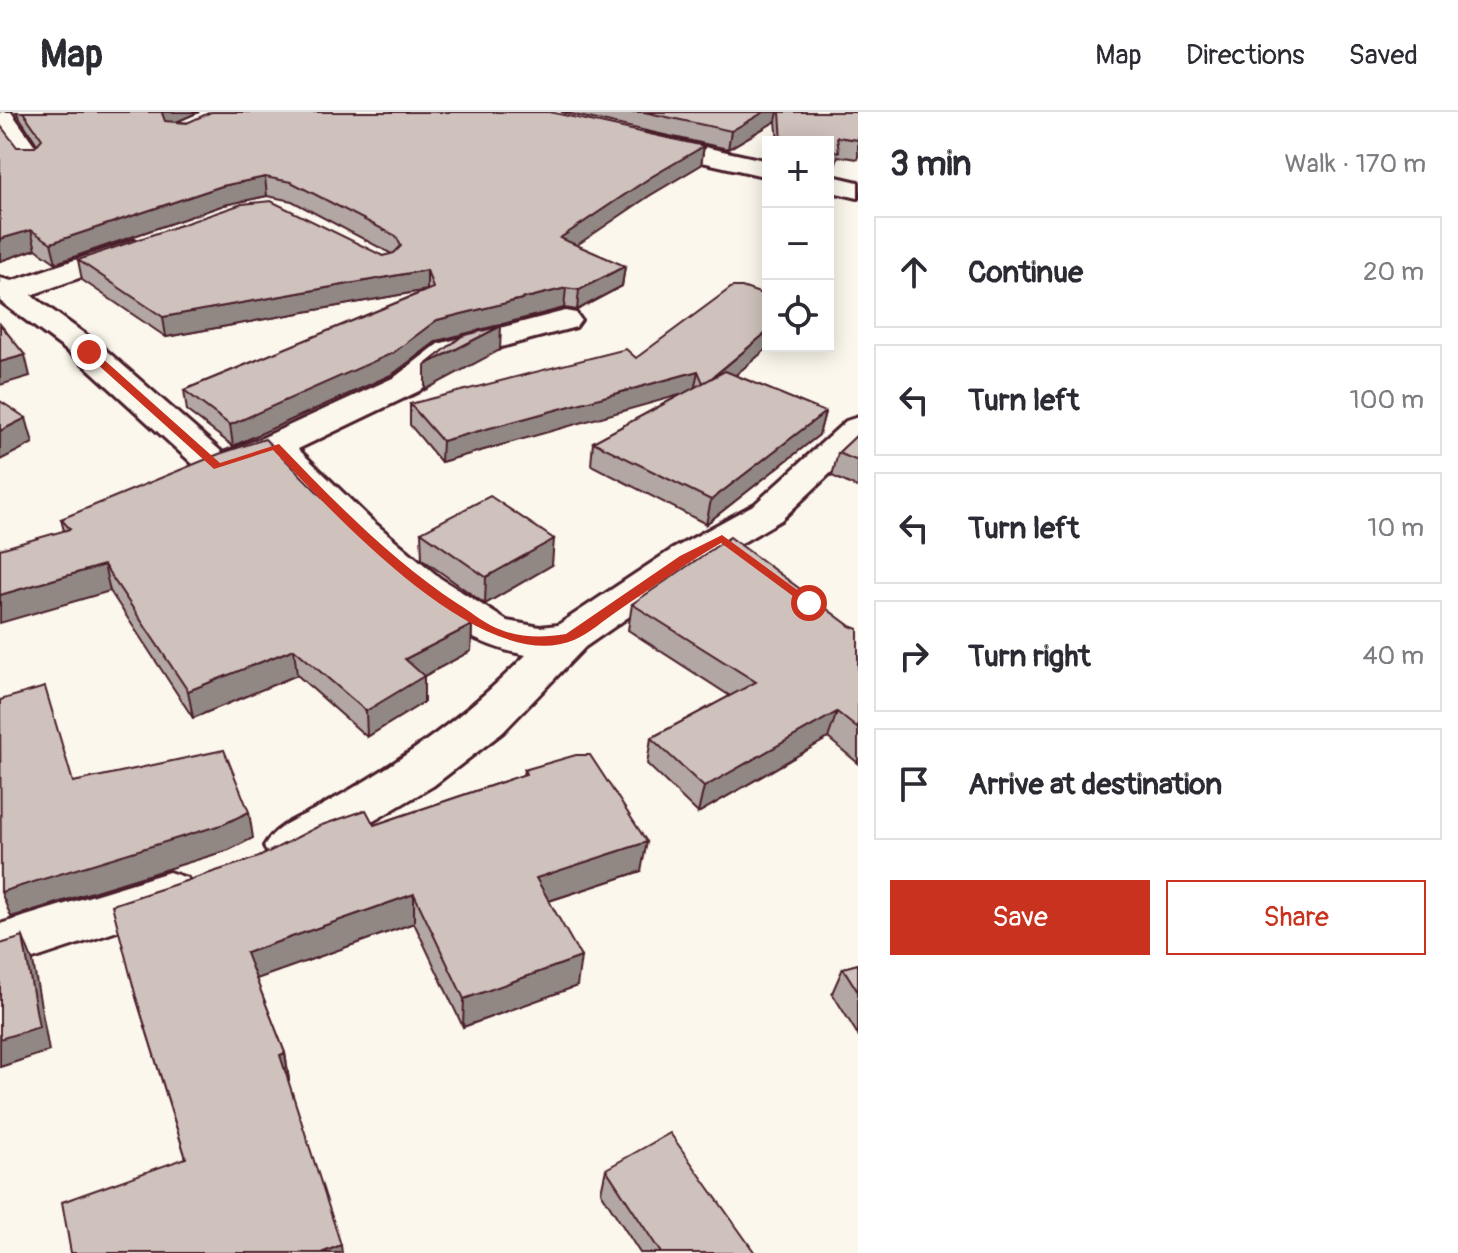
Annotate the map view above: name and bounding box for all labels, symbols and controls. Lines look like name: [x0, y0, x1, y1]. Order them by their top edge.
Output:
text: Map: [40, 31, 103, 79]
text: Map: [1095, 38, 1142, 73]
text: Directions: [1186, 38, 1305, 73]
text: Saved: [1349, 38, 1418, 73]
map controls: [762, 136, 834, 352]
button: +: [762, 136, 834, 208]
text: 3 min: [890, 143, 972, 186]
text: Walk · 170 m: [1285, 148, 1426, 180]
button: −: [762, 208, 834, 280]
icon: ahead: [892, 250, 936, 294]
text: Continue: [968, 254, 1083, 291]
text: 20 m: [1363, 256, 1424, 288]
button: locate: [762, 280, 834, 352]
route end: [71, 334, 107, 370]
icon: left: [892, 378, 936, 422]
text: Turn left: [968, 382, 1079, 419]
text: 100 m: [1350, 384, 1424, 416]
icon: left: [892, 506, 936, 550]
text: Turn left: [968, 510, 1079, 547]
text: 10 m: [1367, 512, 1424, 544]
route start: [791, 585, 827, 621]
icon: right: [892, 634, 936, 678]
text: Turn right: [968, 638, 1091, 675]
text: 40 m: [1362, 640, 1424, 672]
icon: arrive: [892, 762, 936, 806]
text: Arrive at destination: [968, 766, 1222, 803]
button: Save: [890, 880, 1150, 955]
button: Share: [1166, 880, 1426, 955]

